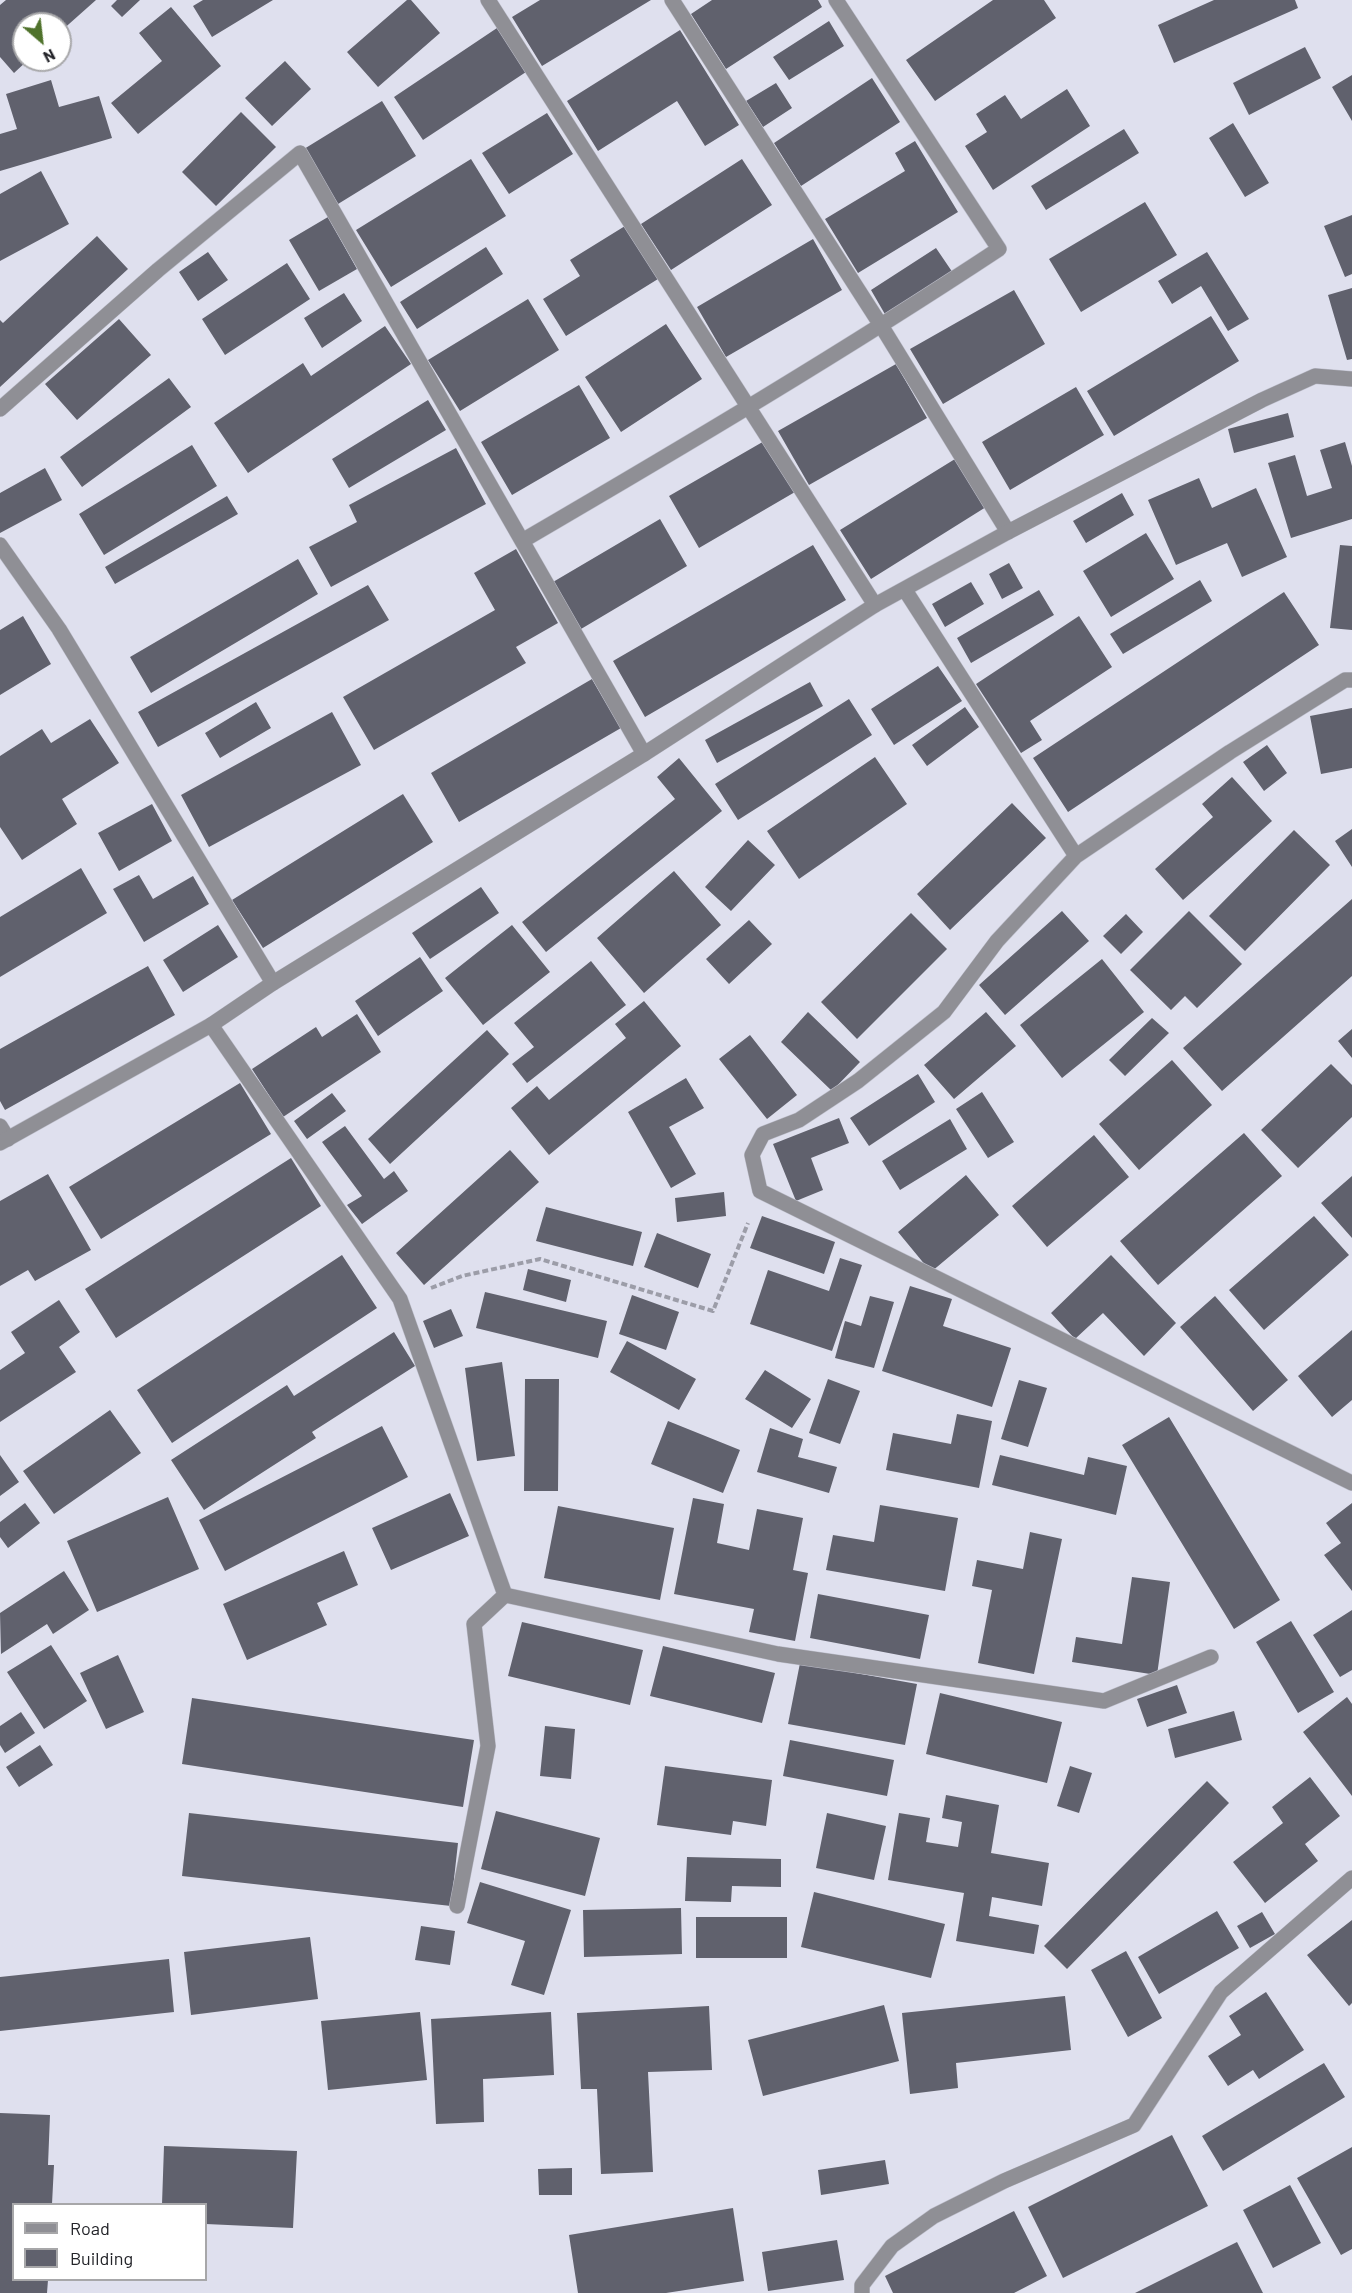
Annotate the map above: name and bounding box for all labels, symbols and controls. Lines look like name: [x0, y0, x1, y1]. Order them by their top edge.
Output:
north arrow: [12, 12, 72, 72]
text: N: [41, 46, 59, 67]
legend: [12, 2203, 207, 2281]
text: Road: [70, 2217, 110, 2239]
text: Building: [70, 2247, 133, 2269]

